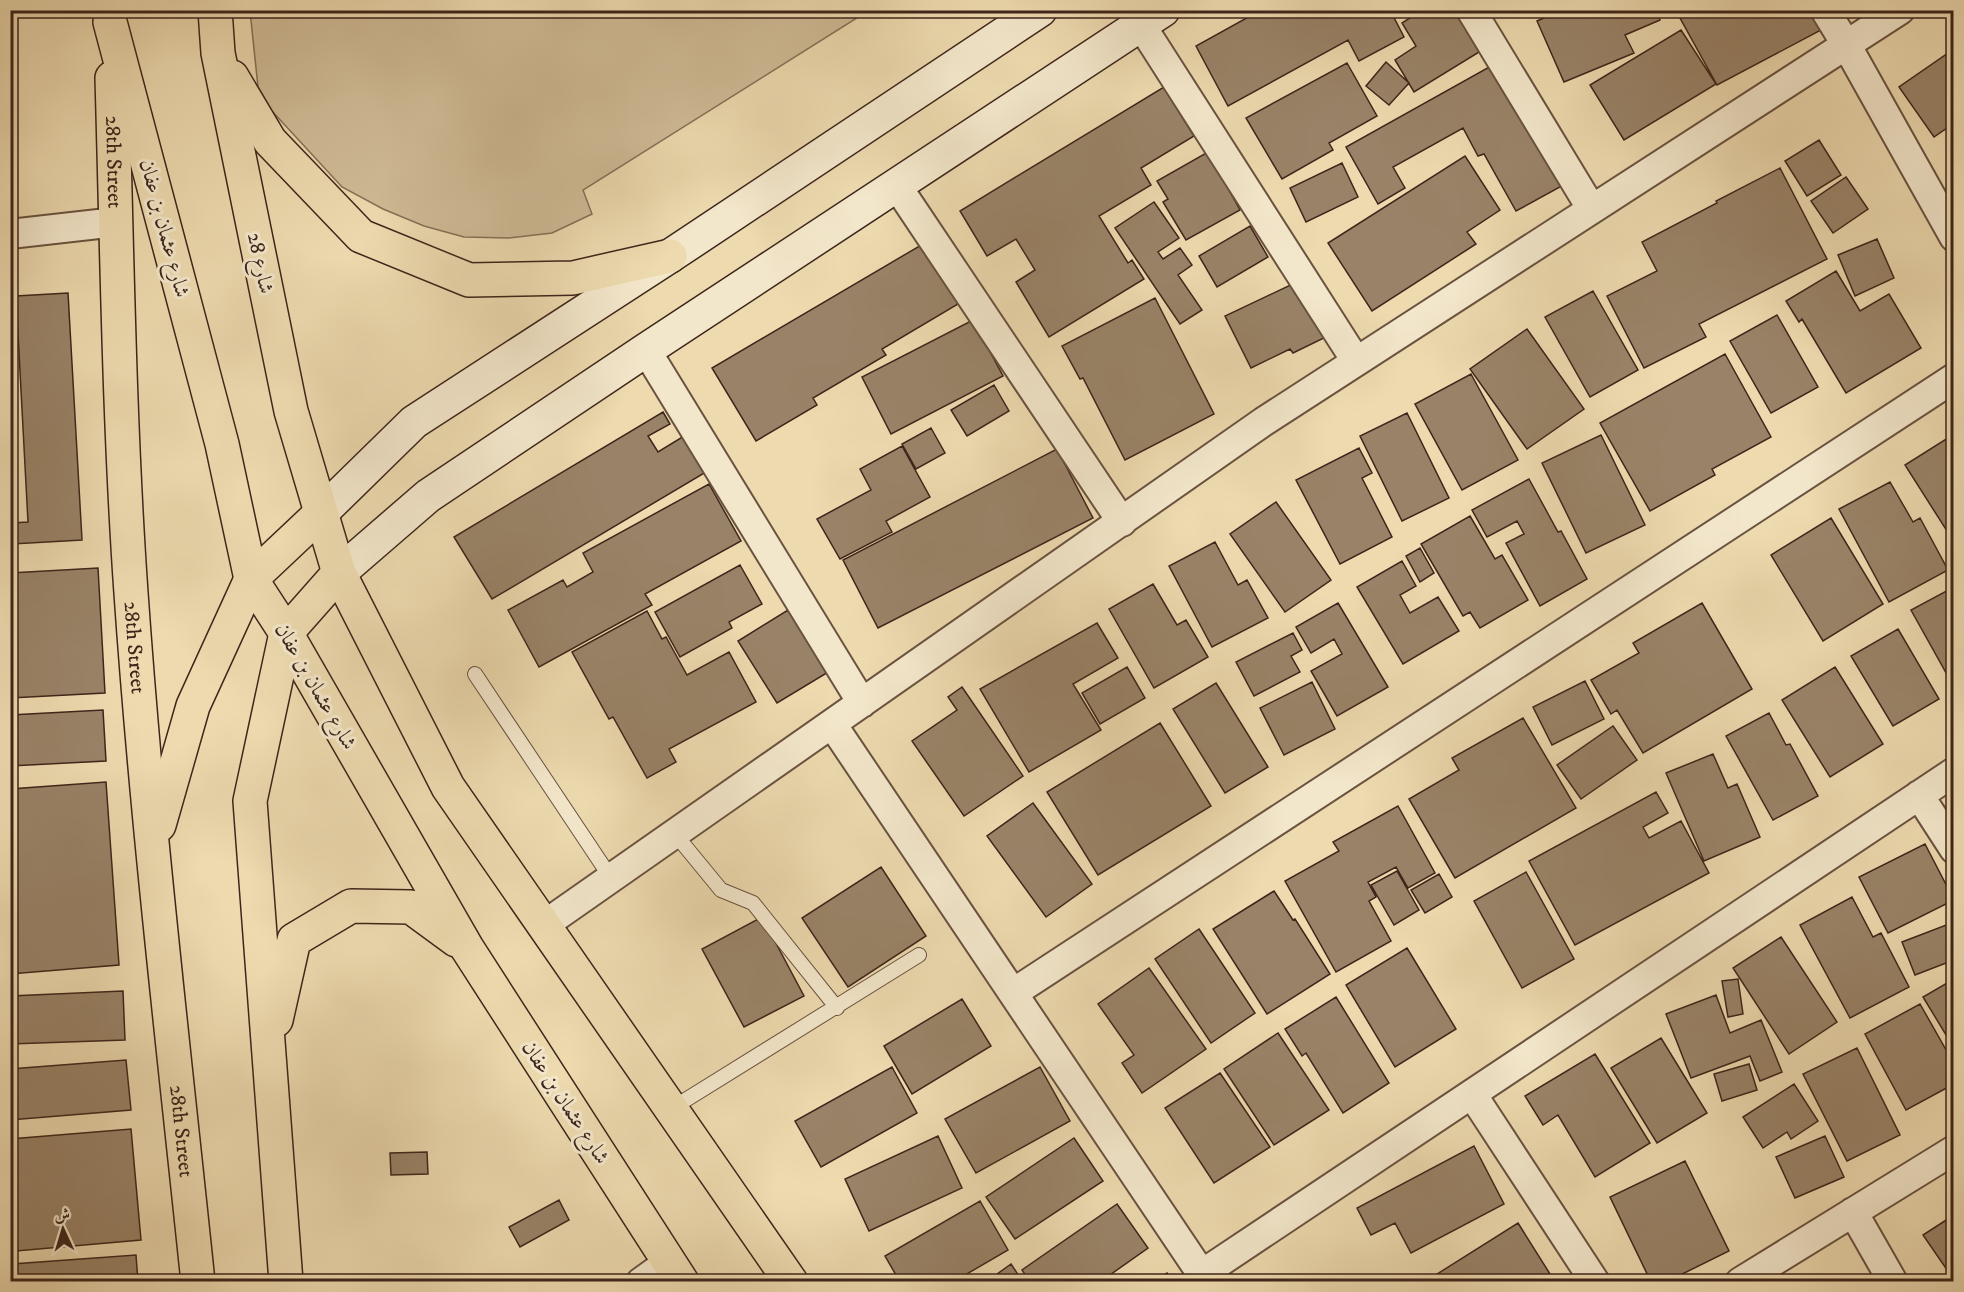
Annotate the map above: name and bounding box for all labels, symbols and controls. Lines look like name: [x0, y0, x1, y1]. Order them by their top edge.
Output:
street label: 28th Street: [99, 115, 127, 209]
street label: شارع عثمان بن عفان: [129, 156, 195, 301]
street label: شارع 28: [237, 230, 279, 297]
street label: 28th Street: [118, 600, 151, 695]
street label: شارع عثمان بن عفان: [265, 618, 362, 757]
street label: شارع عثمان بن عفان: [512, 1036, 615, 1171]
street label: 28th Street: [163, 1084, 199, 1179]
north arrow: [33, 1199, 93, 1259]
text: ش: [53, 1205, 71, 1226]

